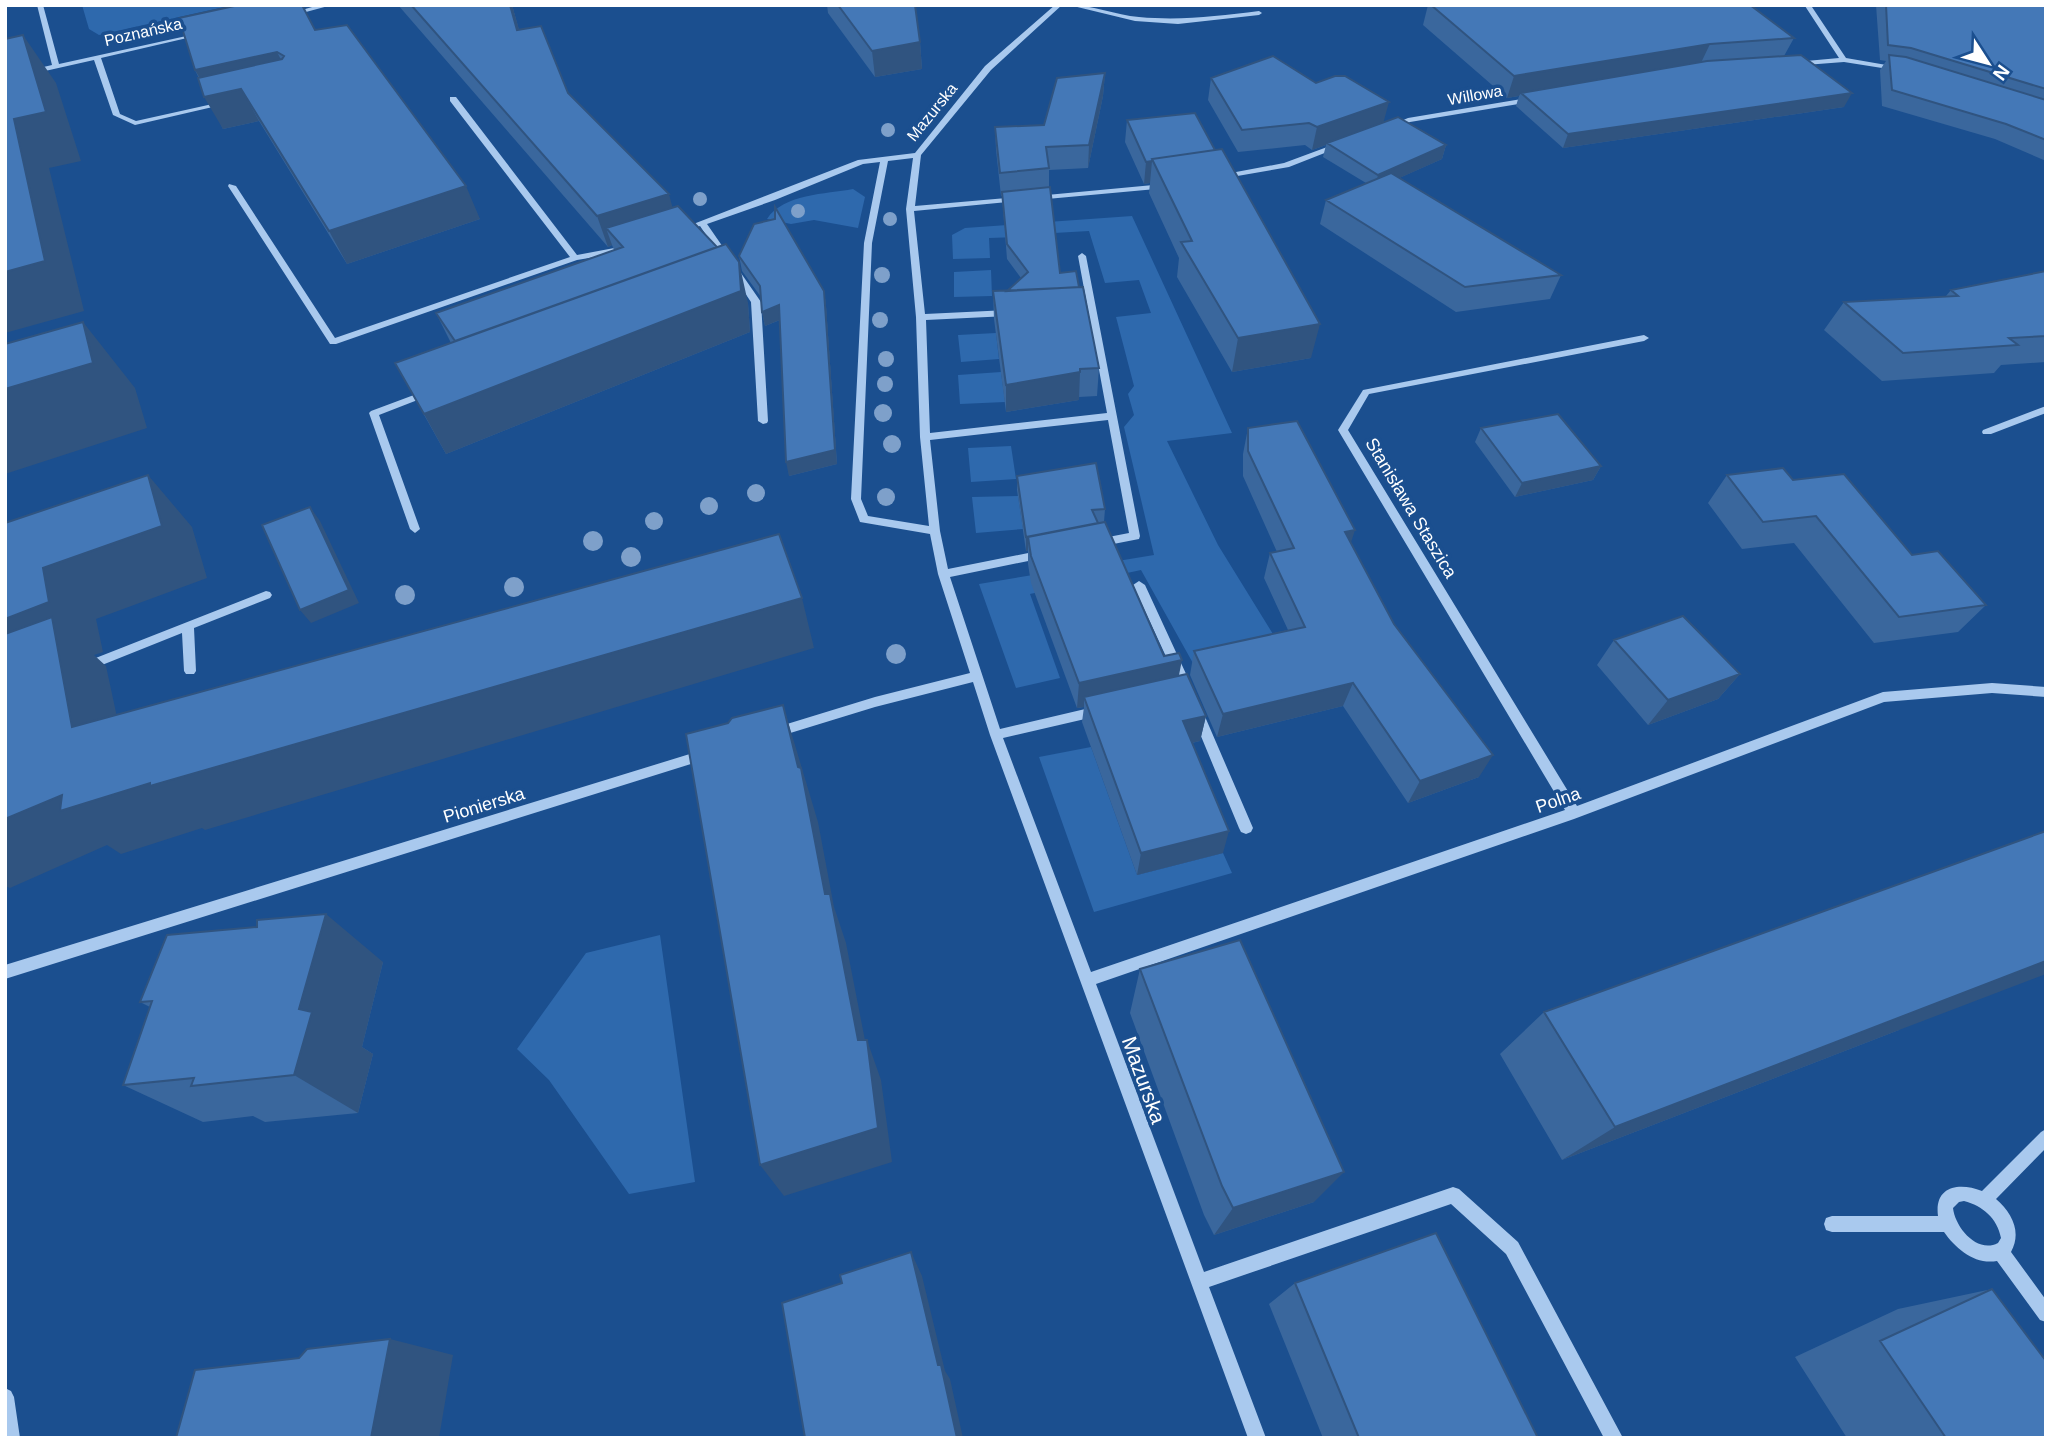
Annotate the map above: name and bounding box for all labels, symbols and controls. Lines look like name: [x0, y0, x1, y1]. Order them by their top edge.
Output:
street label: Poznańska: [103, 15, 184, 49]
north arrow: [1953, 28, 2023, 98]
text: N: [1989, 61, 2014, 84]
street label: Mazurska: [904, 80, 960, 144]
street label: Willowa: [1446, 82, 1504, 108]
street label: Stanisława Staszica: [1361, 434, 1461, 583]
street label: Pionierska: [441, 783, 528, 827]
street label: Polna: [1533, 783, 1584, 817]
street label: Mazurska: [1118, 1033, 1170, 1127]

